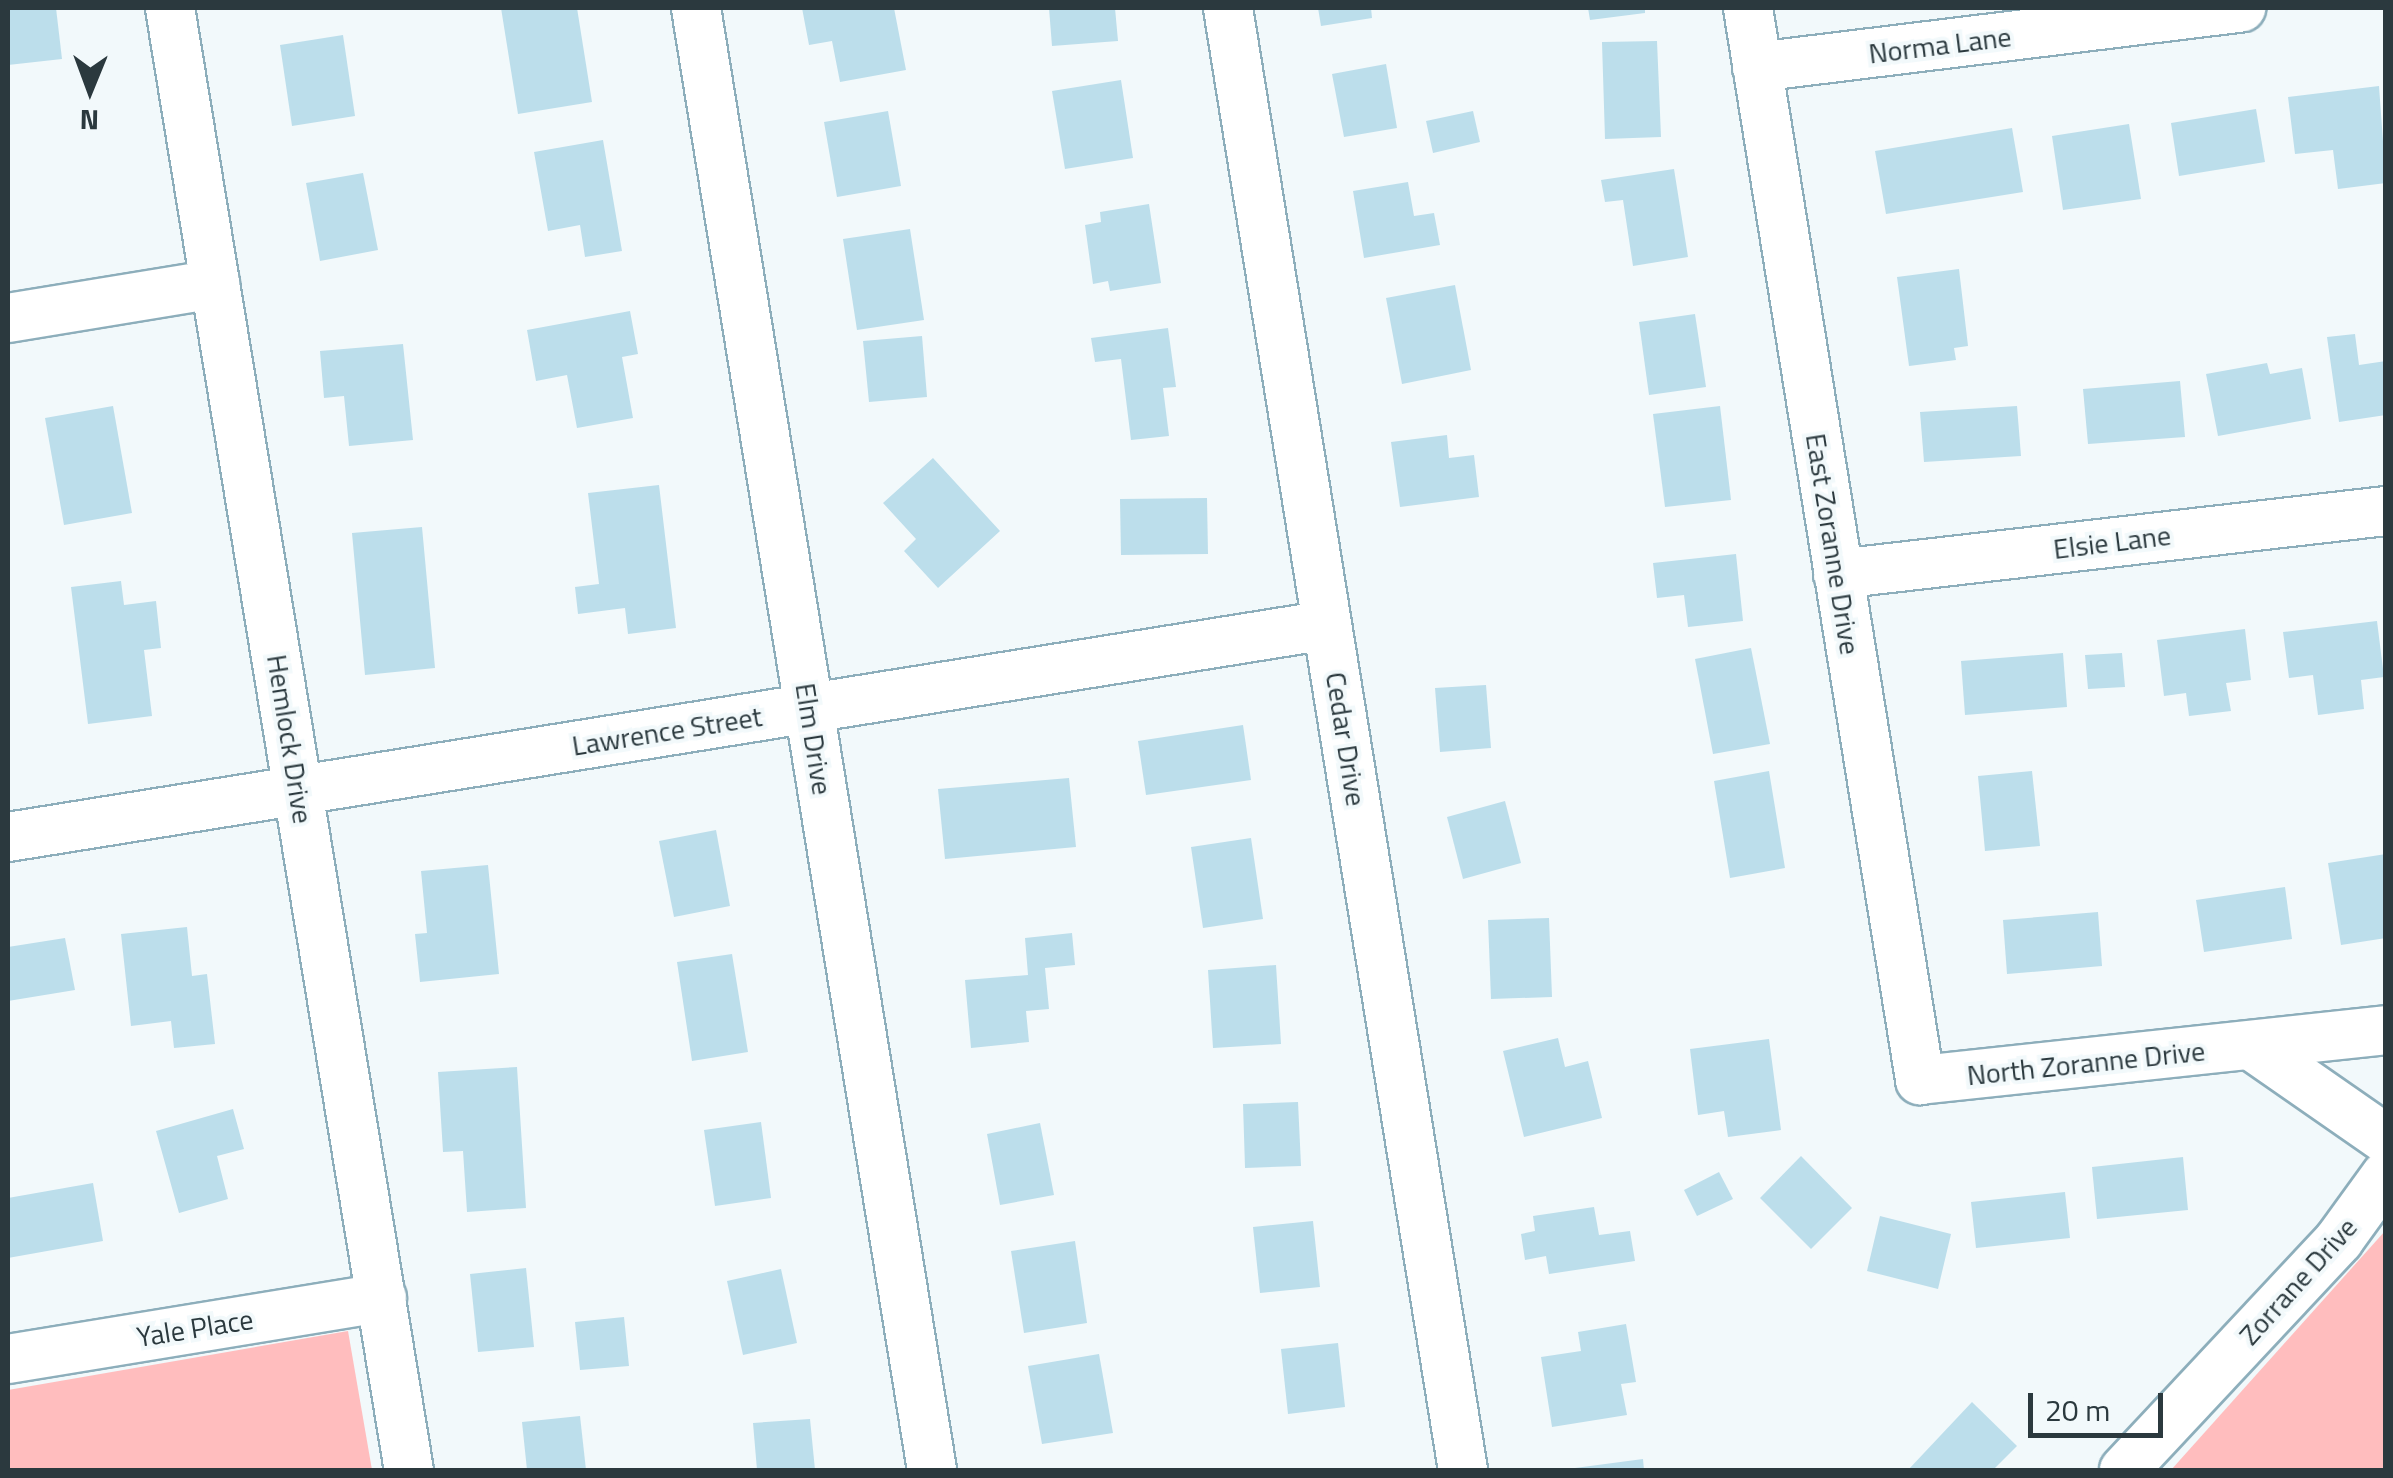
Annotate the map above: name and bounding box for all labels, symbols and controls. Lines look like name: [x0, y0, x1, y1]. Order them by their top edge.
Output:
street label: Norma Lane: [1867, 20, 2013, 70]
north arrow: [40, 40, 140, 140]
text: N: [79, 99, 100, 142]
street label: East Zoranne Drive: [1799, 431, 1867, 657]
street label: Elsie Lane: [2051, 518, 2173, 566]
street label: Hemlock Drive: [260, 652, 320, 826]
street label: Cedar Drive: [1319, 670, 1373, 808]
street label: Elm Drive: [789, 681, 839, 797]
street label: Lawrence Street: [570, 699, 764, 763]
street label: North Zoranne Drive: [1965, 1034, 2207, 1092]
street label: Zorrane Drive: [2232, 1210, 2364, 1352]
street label: Yale Place: [134, 1302, 256, 1354]
scale bar: [2033, 1373, 2168, 1435]
text: 20 m: [2045, 1387, 2110, 1433]

